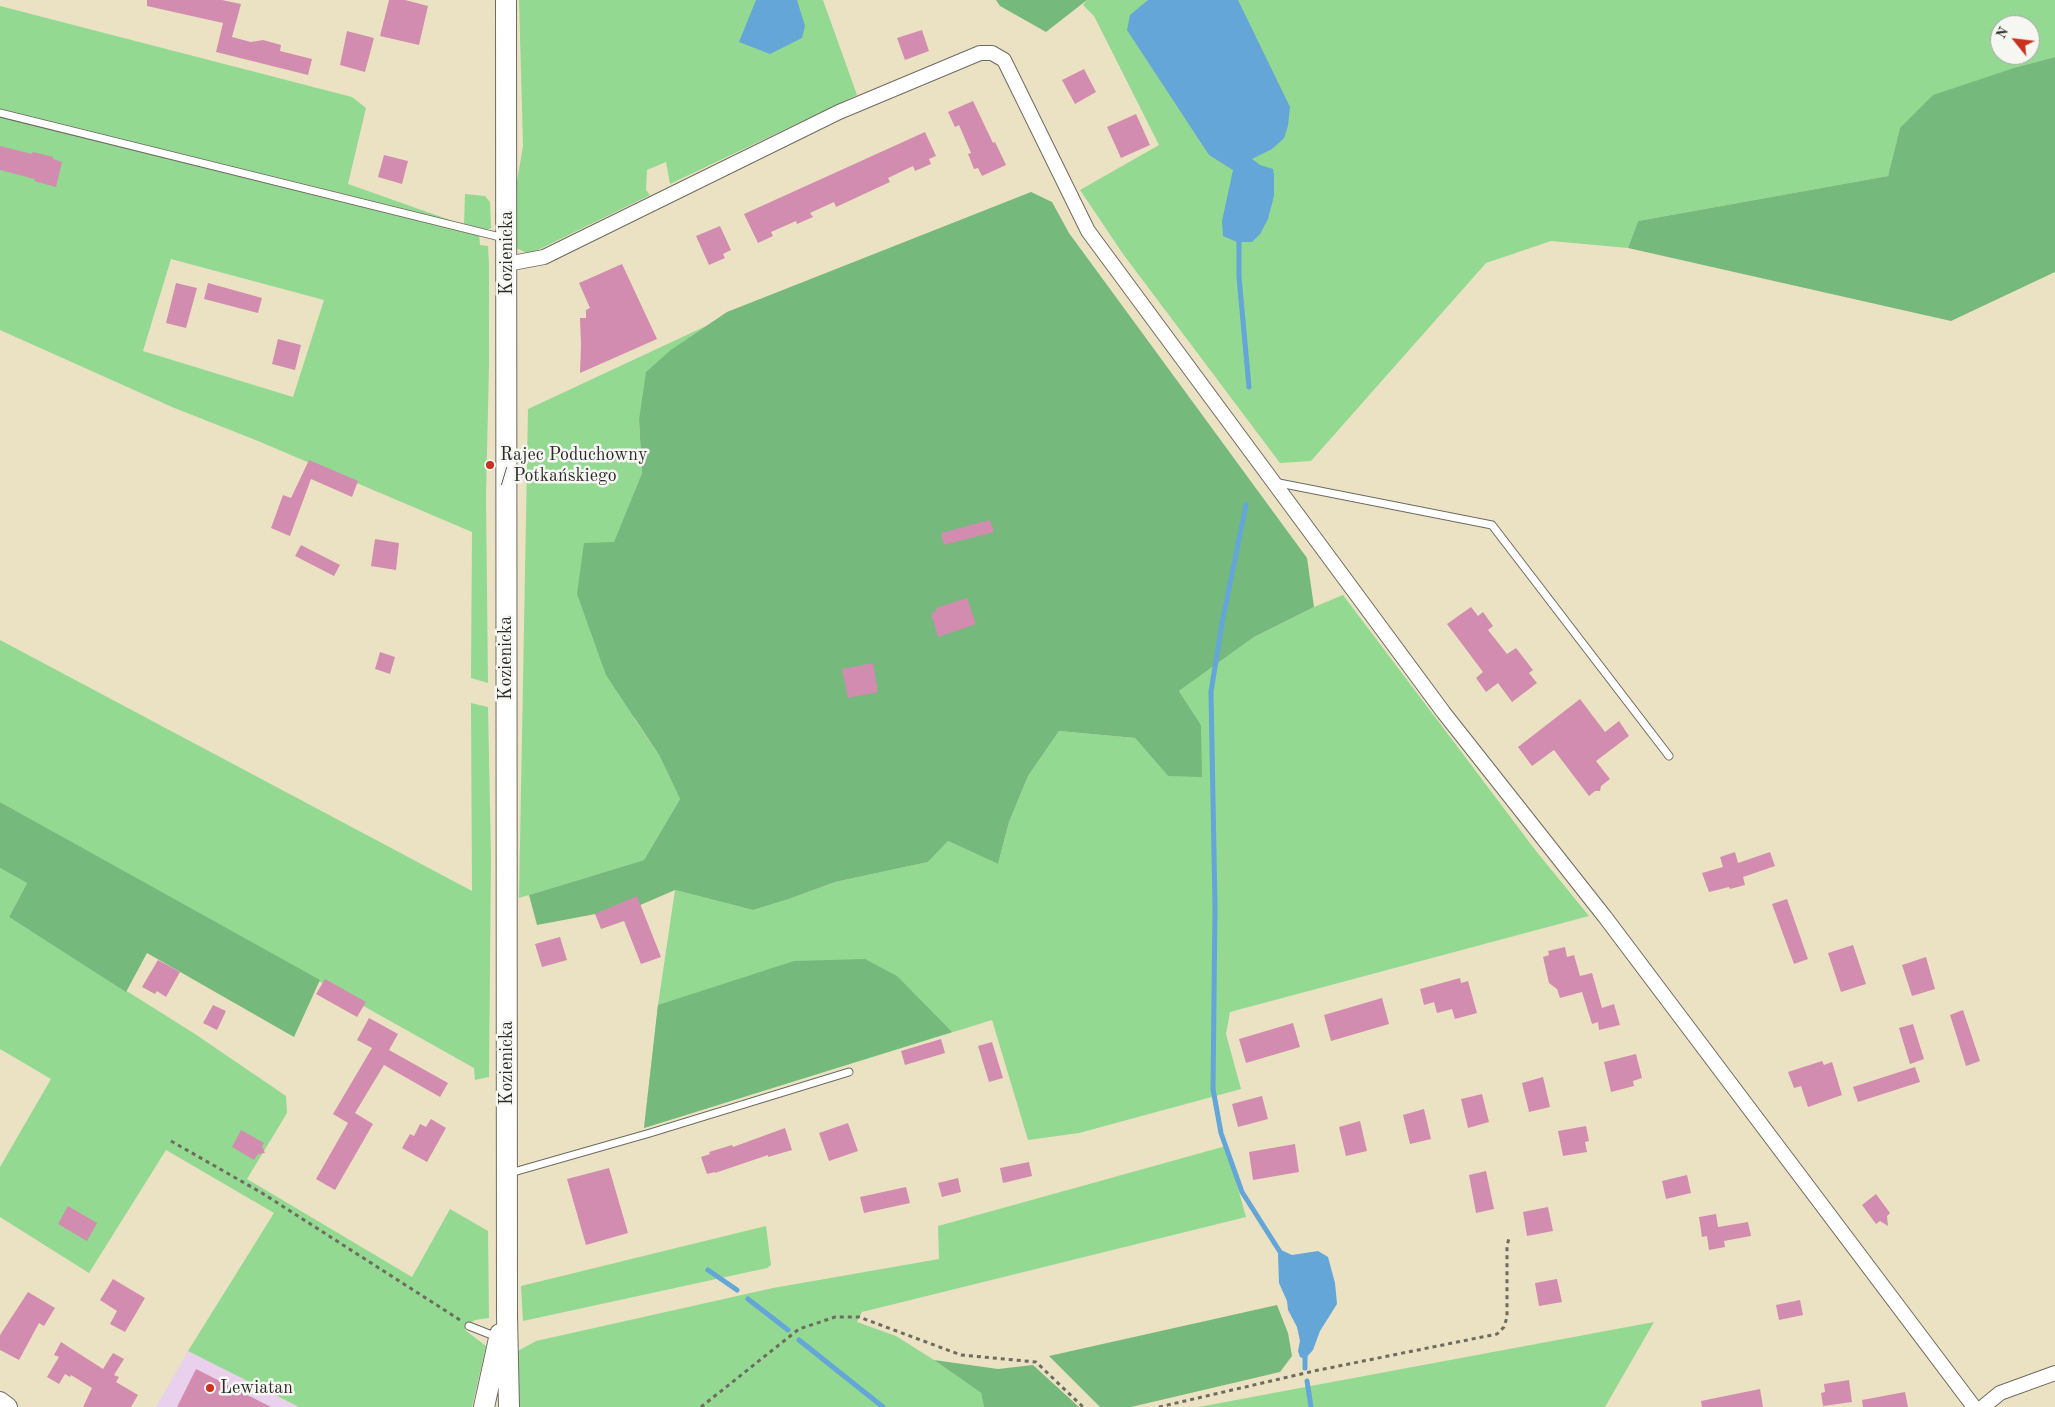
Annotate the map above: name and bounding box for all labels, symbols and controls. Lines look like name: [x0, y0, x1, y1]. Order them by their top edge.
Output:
north arrow: [1990, 15, 2040, 65]
text: N: [1994, 25, 2011, 41]
street label: Kozienicka: [496, 211, 518, 295]
place label: Rajec Poduchowny / Potkańskiego: [500, 444, 647, 486]
marker: Rajec Poduchowny / Potkańskiego: [484, 459, 496, 471]
street label: Kozienicka: [495, 616, 517, 700]
street label: Kozienicka: [496, 1021, 518, 1105]
place label: Lewiatan: [220, 1377, 293, 1399]
marker: Lewiatan: [204, 1382, 216, 1394]

